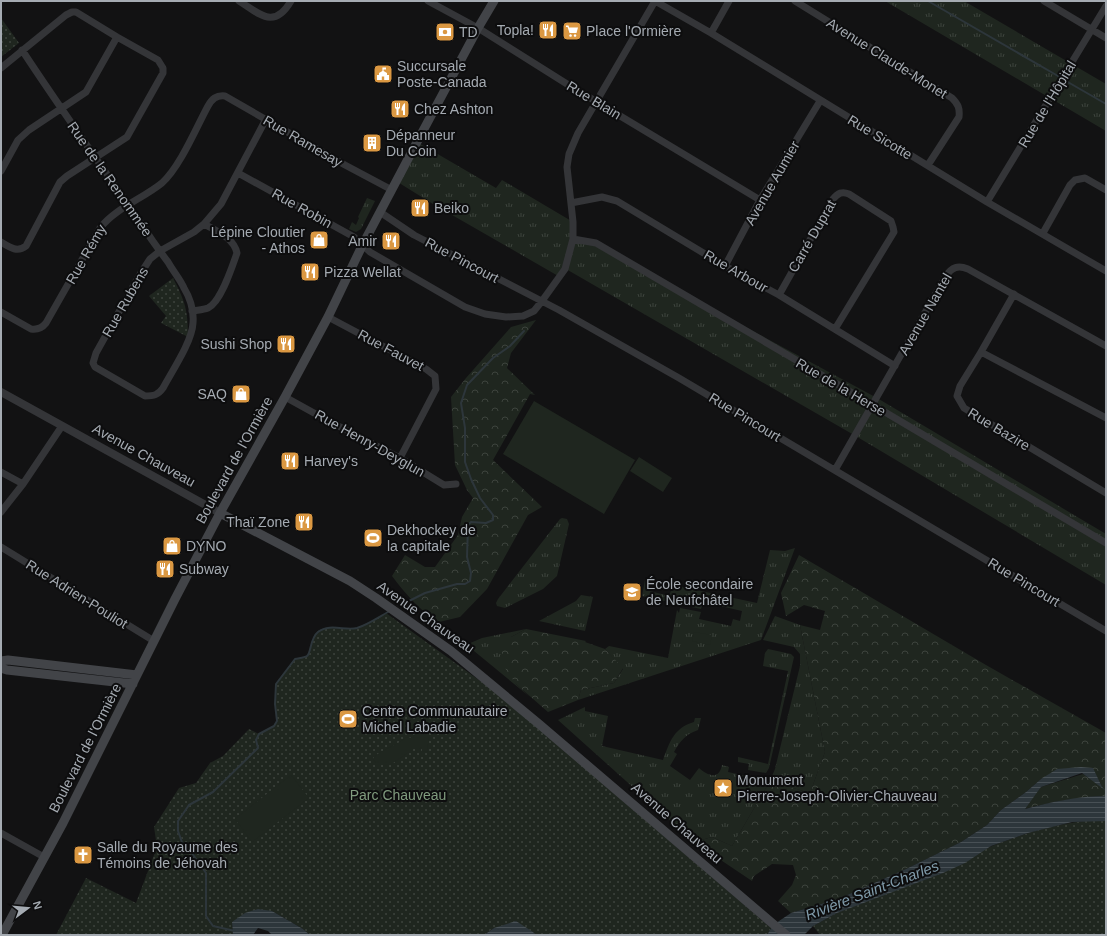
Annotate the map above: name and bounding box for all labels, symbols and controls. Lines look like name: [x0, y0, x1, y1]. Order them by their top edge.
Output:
street label: Avenue Claude-Monet: [824, 14, 950, 102]
restaurant icon: Topla!: [537, 19, 559, 41]
supermarket icon: Place l'Ormière: [561, 20, 583, 42]
bank icon: TD: [434, 21, 456, 43]
place label: Topla!: [497, 22, 534, 38]
place label: Place l'Ormière: [586, 23, 681, 39]
place label: TD: [459, 24, 478, 40]
place label: Succursale Poste-Canada: [397, 58, 487, 90]
street label: Rue de l'Hôpital: [1015, 58, 1079, 150]
public building icon: Succursale Poste-Canada: [372, 63, 394, 85]
street label: Rue Blain: [564, 78, 624, 122]
restaurant icon: Chez Ashton: [389, 98, 411, 120]
place label: Chez Ashton: [414, 101, 493, 117]
street label: Rue Ramesay: [261, 112, 345, 170]
street label: Rue Sicotte: [845, 112, 915, 163]
street label: Rue de la Renommée: [64, 119, 156, 240]
place label: Dépanneur Du Coin: [386, 127, 456, 159]
building icon: Dépanneur Du Coin: [361, 132, 383, 154]
street label: Avenue Aumier: [741, 138, 803, 228]
street label: Rue Robin: [269, 185, 335, 231]
restaurant icon: Beiko: [409, 197, 431, 219]
street label: Carré Duprat: [785, 197, 839, 275]
place label: Beiko: [434, 200, 469, 216]
street label: Rue Rémy: [63, 221, 109, 287]
place label: Lépine Cloutier - Athos: [211, 224, 305, 256]
shop icon: Lépine Cloutier - Athos: [308, 229, 330, 251]
restaurant icon: Amir: [380, 230, 402, 252]
place label: Amir: [348, 233, 377, 249]
street label: Rue Pincourt: [423, 234, 502, 286]
street label: Rue Arbour: [701, 246, 771, 296]
restaurant icon: Pizza Wellat: [299, 261, 321, 283]
street label: Rue Rubens: [99, 264, 151, 340]
place label: Pizza Wellat: [324, 264, 401, 280]
street label: Avenue Nantel: [895, 270, 955, 358]
street label: Rue Fauvet: [355, 326, 427, 374]
restaurant icon: Sushi Shop: [275, 333, 297, 355]
place label: Sushi Shop: [200, 336, 272, 352]
street label: Rue de la Herse: [793, 355, 889, 419]
shop icon: SAQ: [230, 383, 252, 405]
place label: SAQ: [197, 386, 227, 402]
street label: Rue Pincourt: [706, 389, 784, 445]
street label: Boulevard de l'Ormière: [192, 394, 276, 526]
street label: Rue Bazire: [965, 404, 1033, 454]
street label: Rue Henry-Deyglun: [312, 406, 428, 480]
street label: Avenue Chauveau: [90, 420, 198, 490]
restaurant icon: Harvey's: [279, 450, 301, 472]
place label: Harvey's: [304, 453, 358, 469]
restaurant icon: Thaï Zone: [293, 511, 315, 533]
place label: Thaï Zone: [226, 514, 290, 530]
place label: Dekhockey de la capitale: [387, 522, 476, 554]
sports icon: Dekhockey de la capitale: [362, 527, 384, 549]
shop icon: DYNO: [161, 535, 183, 557]
place label: DYNO: [186, 538, 227, 554]
street label: Rue Pincourt: [985, 554, 1063, 610]
street label: Rue Adrien-Pouliot: [23, 556, 131, 632]
restaurant icon: Subway: [154, 558, 176, 580]
place label: Subway: [179, 561, 229, 577]
place label: École secondaire de Neufchâtel: [646, 576, 754, 608]
street label: Avenue Chauveau: [374, 577, 478, 657]
school or university icon: École secondaire de Neufchâtel: [621, 581, 643, 603]
street label: Boulevard de l'Ormière: [45, 681, 125, 815]
place label: Centre Communautaire Michel Labadie: [362, 703, 508, 735]
sports icon: Centre Communautaire Michel Labadie: [337, 708, 359, 730]
place label: Monument Pierre-Joseph-Olivier-Chauveau: [737, 772, 937, 804]
place icon: Monument Pierre-Joseph-Olivier-Chauveau: [712, 777, 734, 799]
street label: Avenue Chauveau: [628, 779, 726, 867]
park label: Parc Chauveau: [350, 787, 446, 803]
place label: Salle du Royaume des Témoins de Jéhovah: [97, 839, 238, 871]
church icon: Salle du Royaume des Témoins de Jéhovah: [72, 844, 94, 866]
water label: Rivière Saint-Charles: [803, 856, 942, 923]
north arrow: [8, 888, 48, 928]
text: N: [31, 900, 44, 911]

